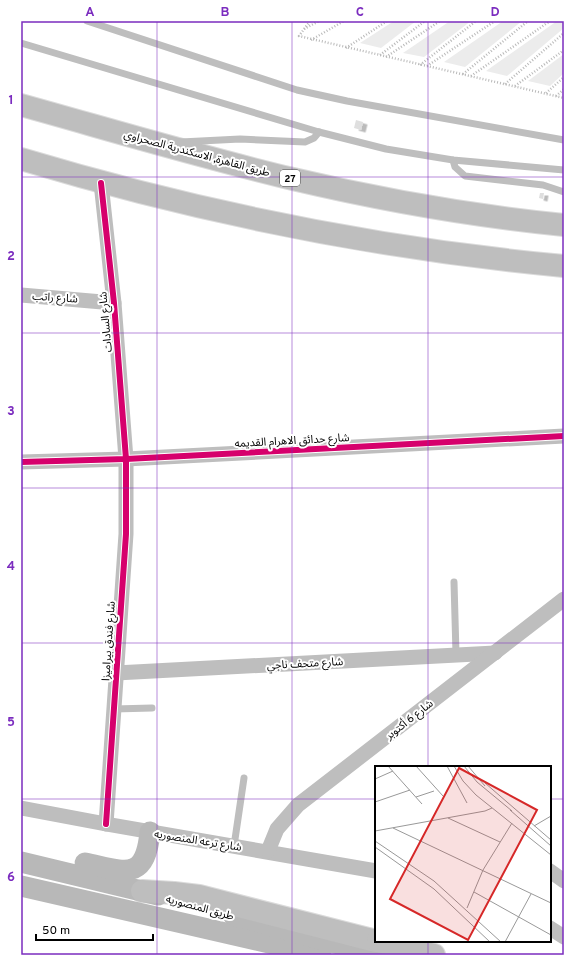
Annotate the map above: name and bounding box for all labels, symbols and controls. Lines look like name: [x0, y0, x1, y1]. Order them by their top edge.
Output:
text: A: [85, 5, 95, 21]
text: B: [221, 5, 230, 21]
text: C: [356, 5, 364, 21]
text: D: [490, 5, 500, 21]
text: 1: [8, 93, 14, 109]
street label: طريق القاهرة, الاسكندرية الصحراوي: [122, 128, 271, 182]
road number: 27: [280, 170, 300, 186]
text: 2: [7, 249, 15, 265]
street label: شارع راتب: [32, 289, 79, 307]
street label: شارع السادات: [96, 291, 116, 353]
text: 3: [7, 404, 15, 420]
street label: شارع حدائق الاهرام القديمه: [234, 431, 350, 451]
text: 4: [7, 559, 15, 575]
street label: شارع فندق بيراميزا: [99, 600, 119, 681]
street label: شارع متحف ناجي: [267, 655, 344, 675]
street label: شارع 6 أكتوبر: [382, 696, 437, 743]
text: 5: [7, 715, 15, 731]
inset map: [375, 766, 551, 942]
street label: شارع ترعه المنصوريه: [153, 827, 243, 855]
text: 6: [7, 870, 15, 886]
street label: طريق المنصوريه: [164, 892, 235, 924]
scale bar: [36, 916, 153, 942]
text: 50 m: [42, 923, 70, 939]

